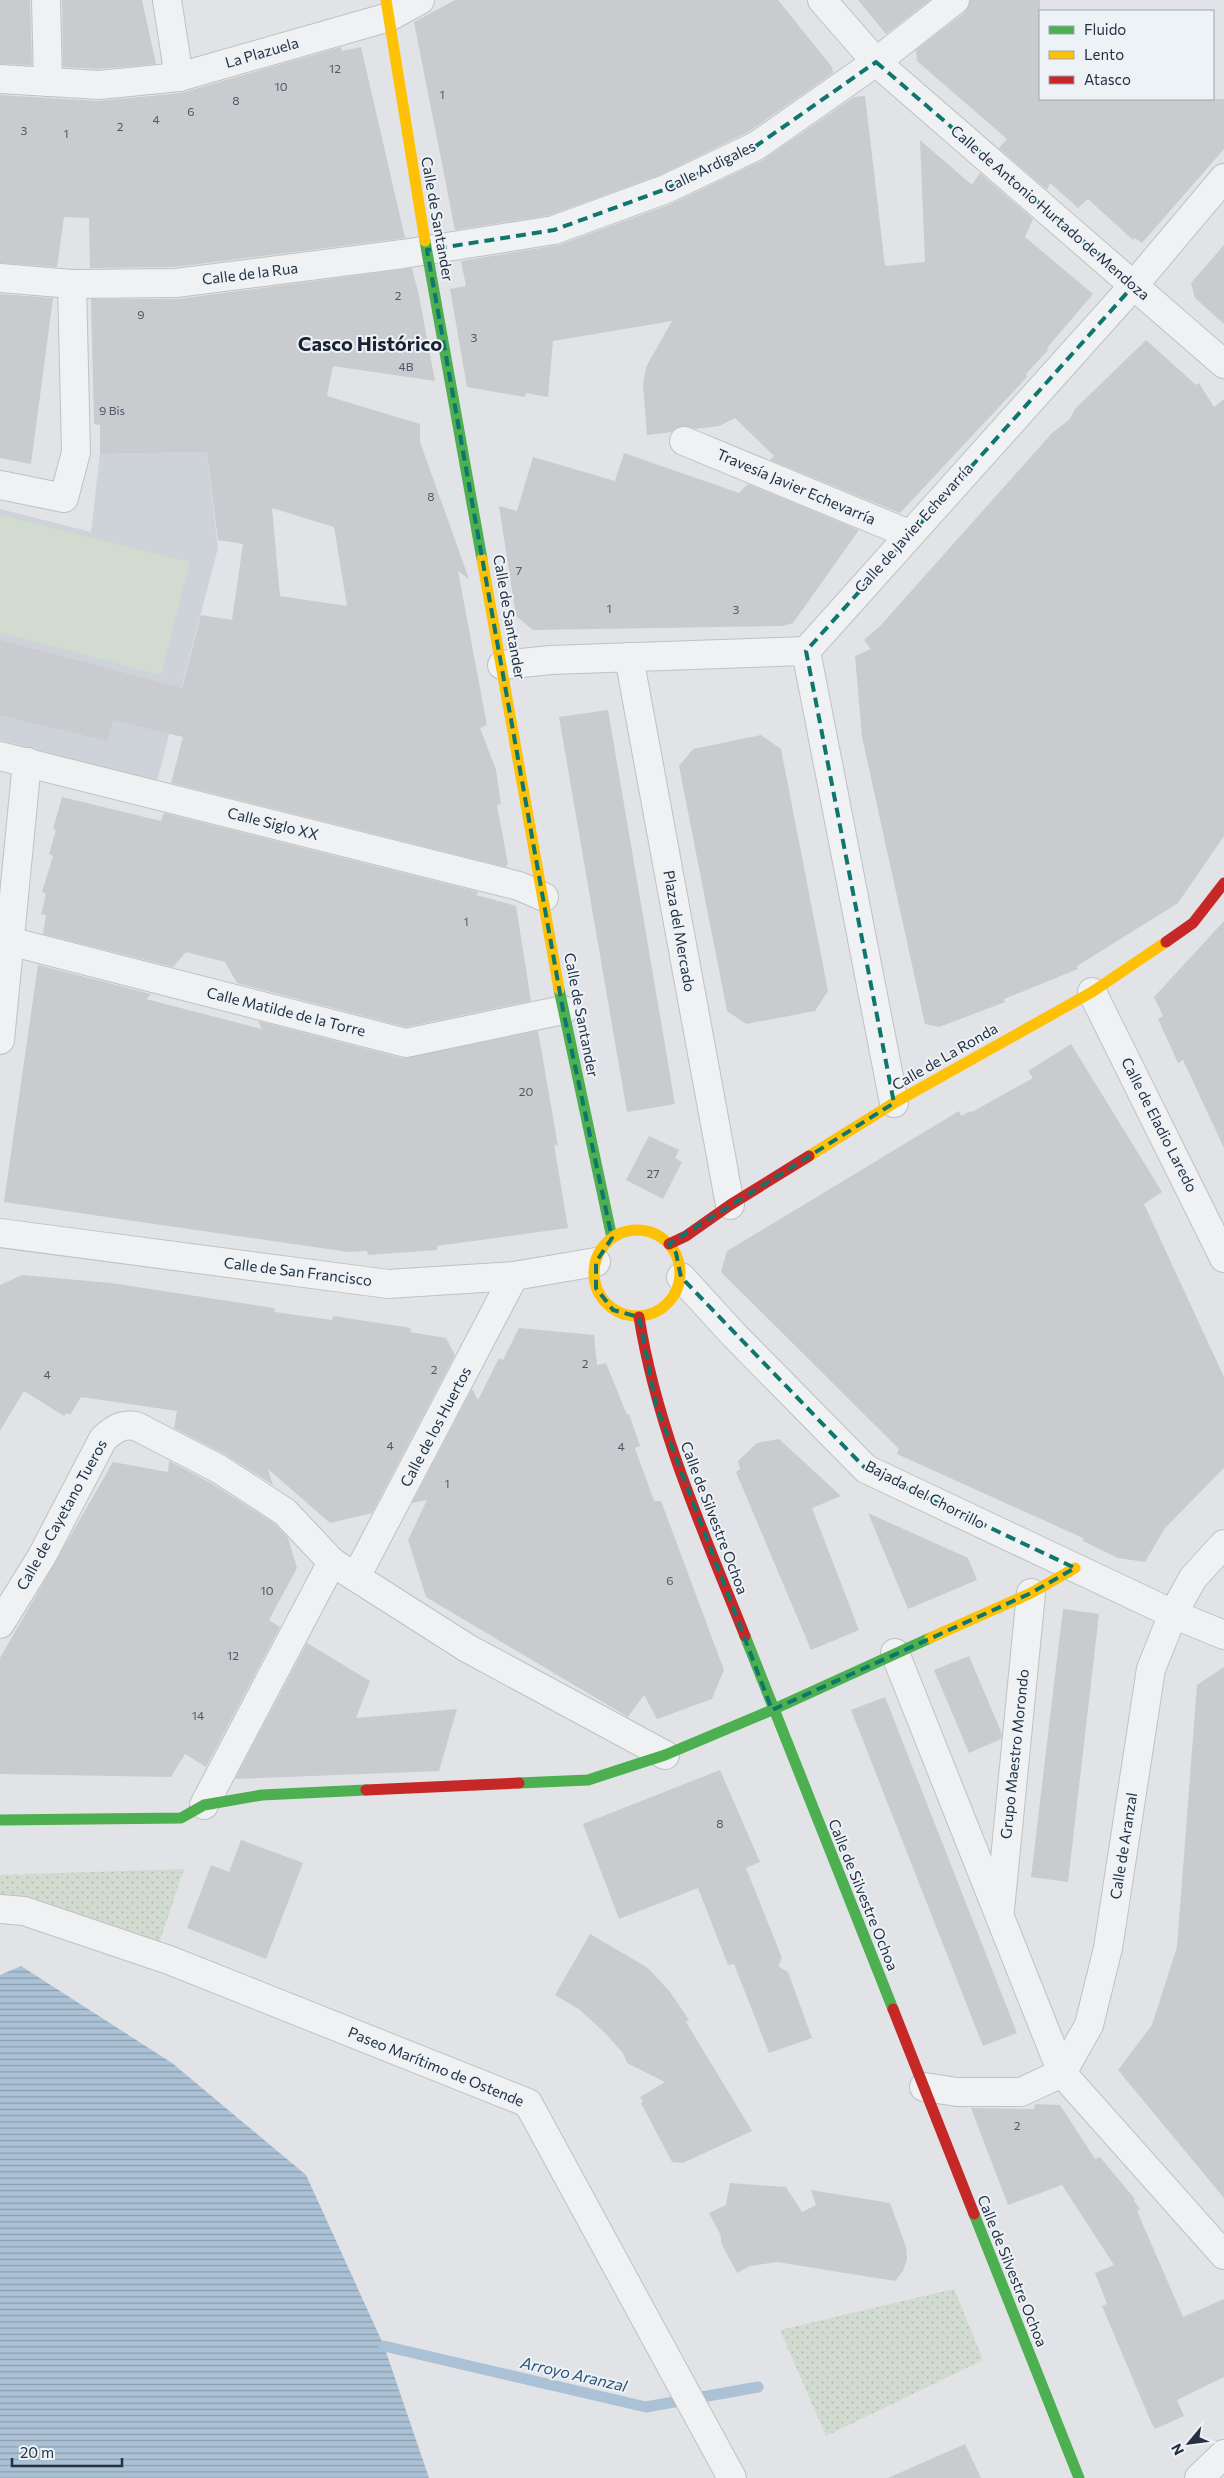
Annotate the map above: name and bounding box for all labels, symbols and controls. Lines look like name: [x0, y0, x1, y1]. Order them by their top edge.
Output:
legend: [1039, 10, 1214, 100]
text: Fluido: [1084, 20, 1126, 38]
street label: La Plazuela: [223, 33, 301, 71]
text: Lento: [1084, 45, 1124, 63]
house number: 12: [329, 61, 341, 75]
text: Atasco: [1084, 70, 1131, 88]
house number: 10: [275, 79, 288, 93]
house number: 1: [439, 87, 445, 101]
house number: 8: [232, 93, 240, 107]
house number: 6: [187, 104, 195, 118]
house number: 4: [152, 112, 160, 126]
house number: 2: [117, 119, 124, 133]
street label: Calle de Antonio Hurtado de Mendoza: [948, 121, 1154, 304]
house number: 3: [21, 123, 28, 137]
house number: 1: [63, 126, 69, 140]
street label: Calle Ardigales: [661, 136, 758, 196]
street label: Calle de Santander: [418, 155, 458, 283]
street label: Calle de la Rua: [201, 258, 299, 288]
house number: 2: [395, 288, 402, 302]
house number: 9: [137, 307, 145, 321]
house number: 3: [471, 330, 478, 344]
district label: Casco Histórico: [298, 331, 442, 355]
house number: 4B: [399, 359, 414, 373]
house number: 9 Bis: [99, 403, 125, 417]
street label: Travesía Javier Echevarría: [714, 444, 878, 528]
street label: Calle de Javier Echevarría: [850, 459, 976, 596]
house number: 8: [427, 489, 435, 503]
street label: Calle de Santander: [490, 553, 530, 681]
house number: 7: [516, 563, 522, 577]
house number: 1: [606, 601, 612, 615]
house number: 3: [733, 602, 740, 616]
street label: Calle Siglo XX: [226, 803, 321, 843]
street label: Plaza del Mercado: [660, 869, 700, 993]
house number: 1: [463, 914, 469, 928]
street label: Calle de Santander: [561, 951, 603, 1079]
street label: Calle Matilde de la Torre: [205, 983, 368, 1039]
street label: Calle de La Ronda: [889, 1019, 1000, 1094]
street label: Calle de Eladio Laredo: [1118, 1054, 1202, 1195]
house number: 20: [519, 1084, 533, 1098]
house number: 27: [647, 1166, 659, 1180]
street label: Calle de San Francisco: [223, 1253, 373, 1289]
house number: 2: [582, 1356, 589, 1370]
house number: 2: [431, 1362, 438, 1376]
street label: Calle de los Huertos: [396, 1363, 474, 1490]
house number: 4: [43, 1367, 51, 1381]
street label: Calle de Cayetano Tueros: [12, 1436, 110, 1593]
house number: 4: [386, 1438, 394, 1452]
house number: 4: [617, 1439, 625, 1453]
street label: Calle de Silvestre Ochoa: [677, 1439, 752, 1597]
street label: Bajada del Chorrillo: [863, 1456, 988, 1532]
house number: 1: [444, 1476, 450, 1490]
house number: 6: [666, 1573, 674, 1587]
house number: 10: [261, 1583, 274, 1597]
house number: 12: [227, 1648, 239, 1662]
street label: Grupo Maestro Morondo: [996, 1668, 1032, 1840]
house number: 14: [192, 1708, 204, 1722]
street label: Calle de Aranzal: [1106, 1791, 1140, 1900]
house number: 8: [716, 1816, 724, 1830]
street label: Calle de Silvestre Ochoa: [825, 1816, 903, 1973]
street label: Paseo Marítimo de Ostende: [346, 2022, 527, 2110]
house number: 2: [1014, 2118, 1021, 2132]
street label: Calle de Silvestre Ochoa: [974, 2192, 1052, 2349]
water label: Arroyo Aranzal: [518, 2352, 630, 2395]
north arrow: [1164, 2418, 1214, 2468]
scale bar: [12, 2436, 122, 2468]
text: N: [1167, 2441, 1187, 2458]
text: 20 m: [20, 2443, 54, 2461]

